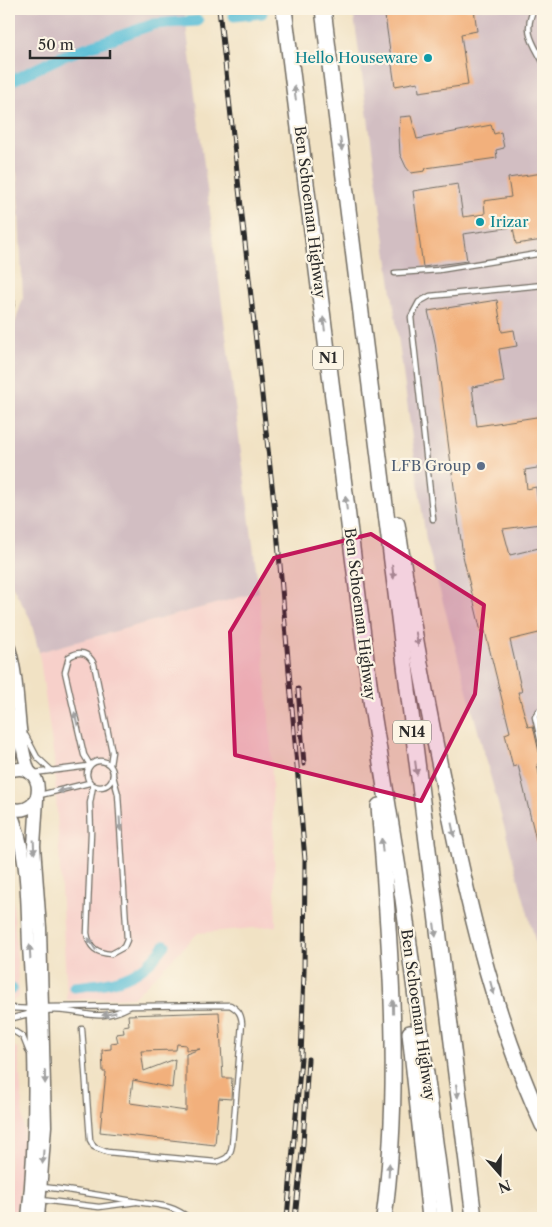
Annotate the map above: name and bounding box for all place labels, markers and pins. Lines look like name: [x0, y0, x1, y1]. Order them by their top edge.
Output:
place label: Hello Houseware: [295, 48, 418, 67]
marker: Hello Houseware: [422, 52, 434, 64]
place label: Irizar: [490, 212, 529, 231]
marker: Irizar: [474, 216, 486, 228]
place label: LFB Group: [391, 456, 471, 475]
marker: LFB Group: [475, 460, 487, 472]

